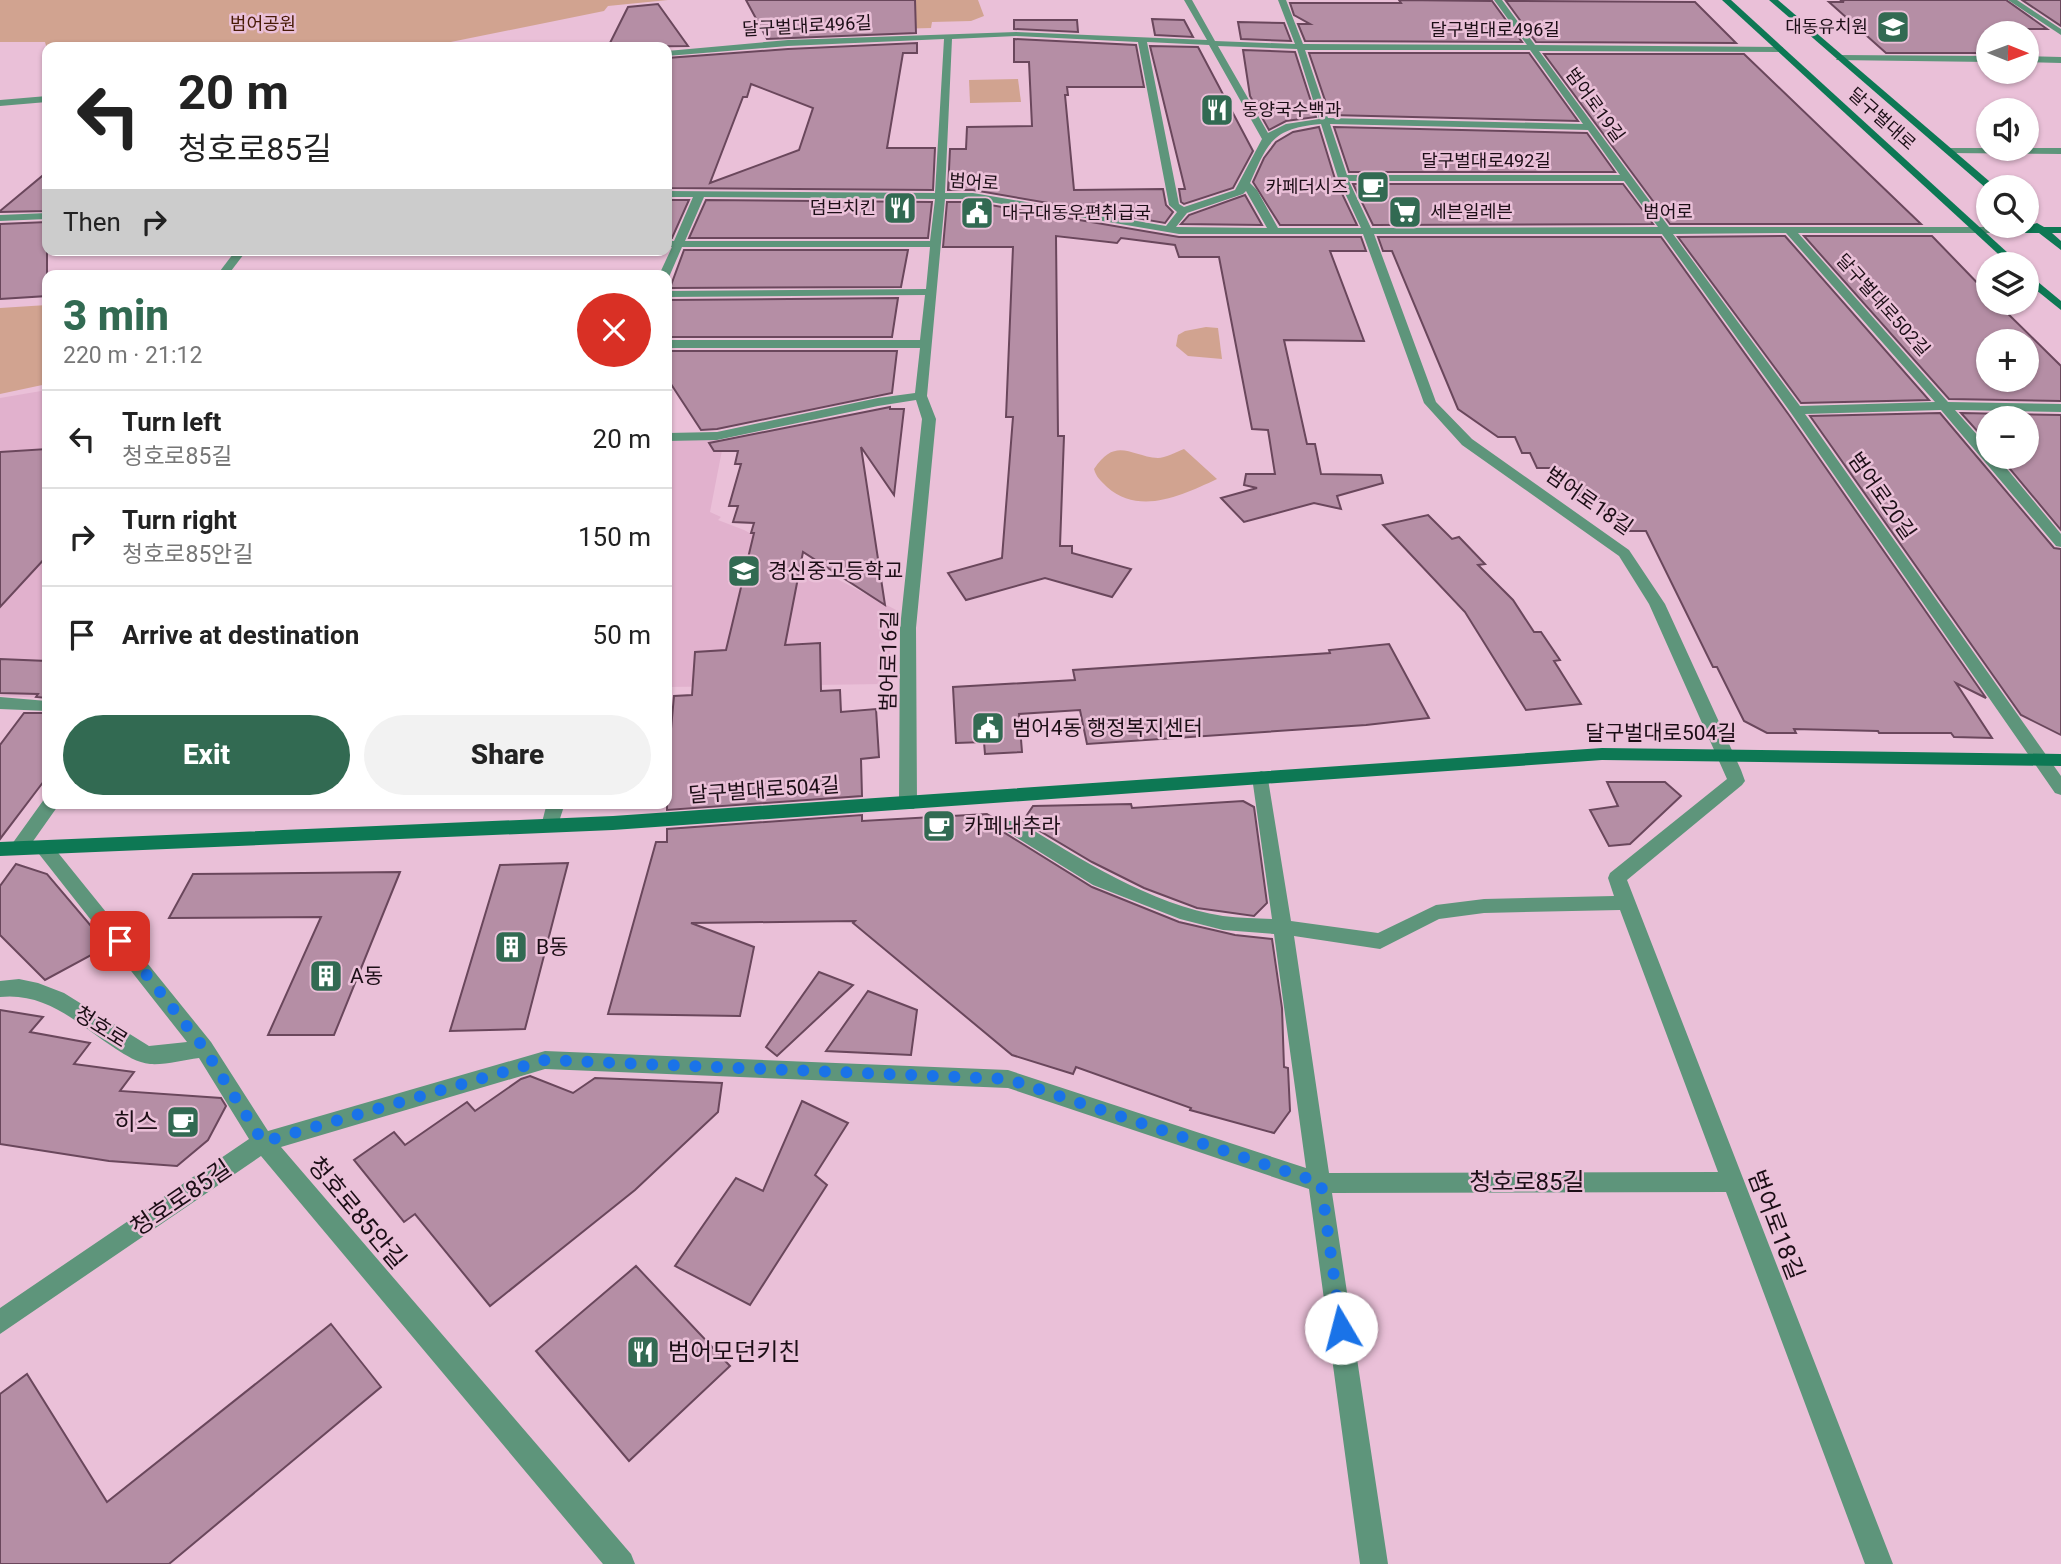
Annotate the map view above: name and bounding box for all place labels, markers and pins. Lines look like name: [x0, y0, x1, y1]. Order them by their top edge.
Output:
school or university icon: 대동유치원: [1874, 8, 1912, 46]
place label: 대동유치원: [1785, 16, 1868, 37]
restaurant icon: 동양국수백과: [1198, 91, 1236, 129]
place label: 동양국수백과: [1242, 99, 1342, 120]
cafe icon: 카페더시즈: [1354, 168, 1392, 206]
place label: 카페더시즈: [1265, 176, 1348, 197]
restaurant icon: 덤브치킨: [881, 189, 919, 227]
supermarket icon: 세븐일레븐: [1386, 193, 1424, 231]
public building icon: 대구대동우편취급국: [958, 194, 996, 232]
place label: 덤브치킨: [810, 197, 876, 218]
place label: 세븐일레븐: [1430, 201, 1513, 222]
place label: 대구대동우편취급국: [1002, 202, 1151, 223]
school or university icon: 경신중고등학교: [725, 552, 763, 590]
place label: 경신중고등학교: [768, 559, 903, 583]
public building icon: 범어4동 행정복지센터: [969, 709, 1007, 747]
place label: 범어4동 행정복지센터: [1012, 716, 1203, 740]
cafe icon: 카페내추라: [920, 807, 958, 845]
place label: 카페내추라: [964, 814, 1061, 838]
pin: [90, 911, 150, 971]
building icon: B동: [492, 928, 530, 966]
place label: B동: [536, 935, 568, 959]
building icon: A동: [307, 957, 345, 995]
place label: A동: [350, 964, 383, 988]
cafe icon: 히스: [164, 1103, 202, 1141]
place label: 히스: [114, 1108, 158, 1136]
restaurant icon: 범어모던키친: [624, 1333, 662, 1371]
place label: 범어모던키친: [668, 1338, 800, 1366]

